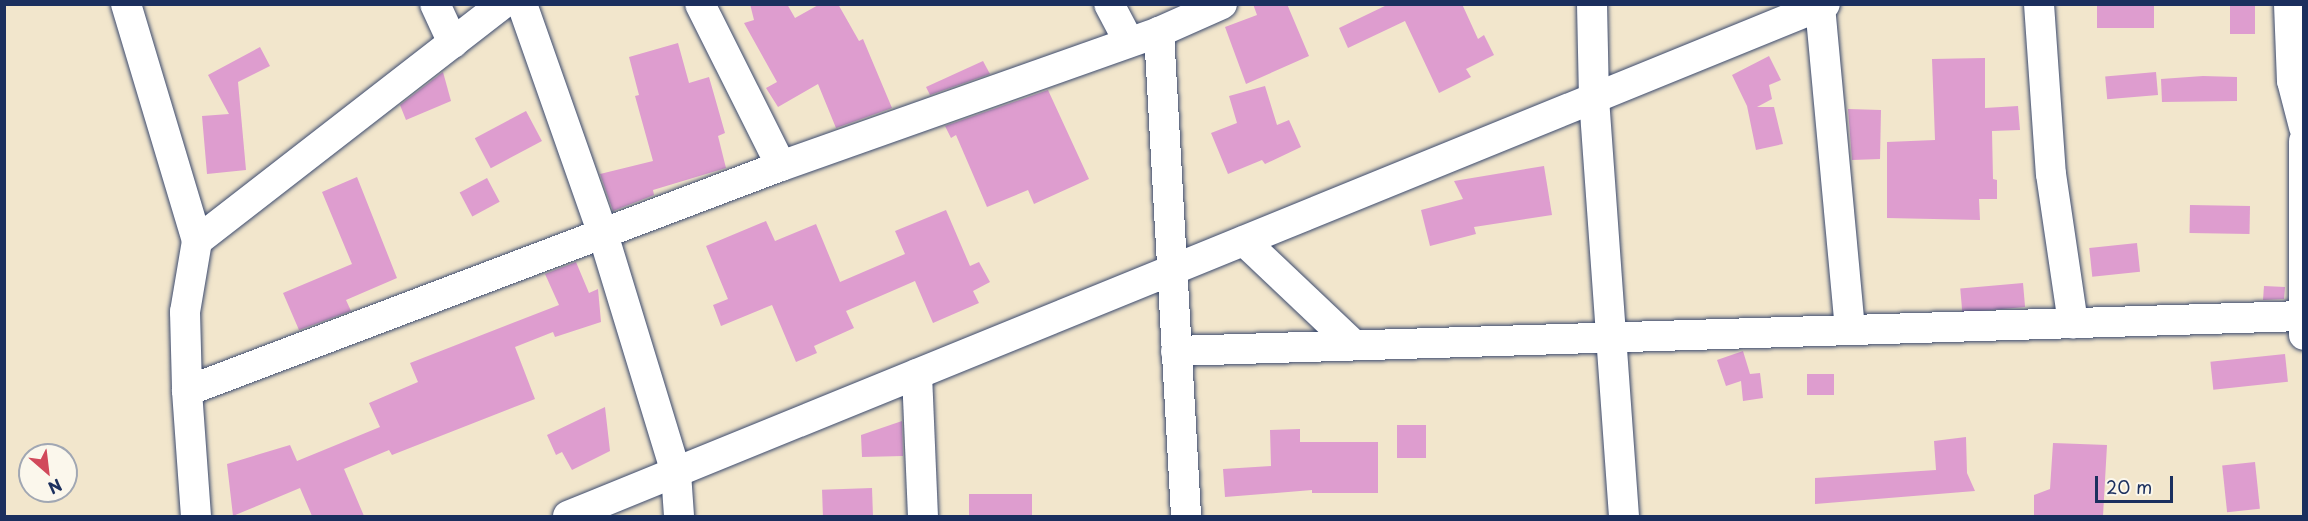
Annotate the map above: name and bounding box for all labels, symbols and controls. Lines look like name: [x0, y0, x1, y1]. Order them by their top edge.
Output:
north arrow: [18, 443, 78, 503]
scale bar: [2098, 464, 2176, 502]
text: 20 m: [2106, 473, 2152, 500]
text: N: [44, 474, 67, 501]

